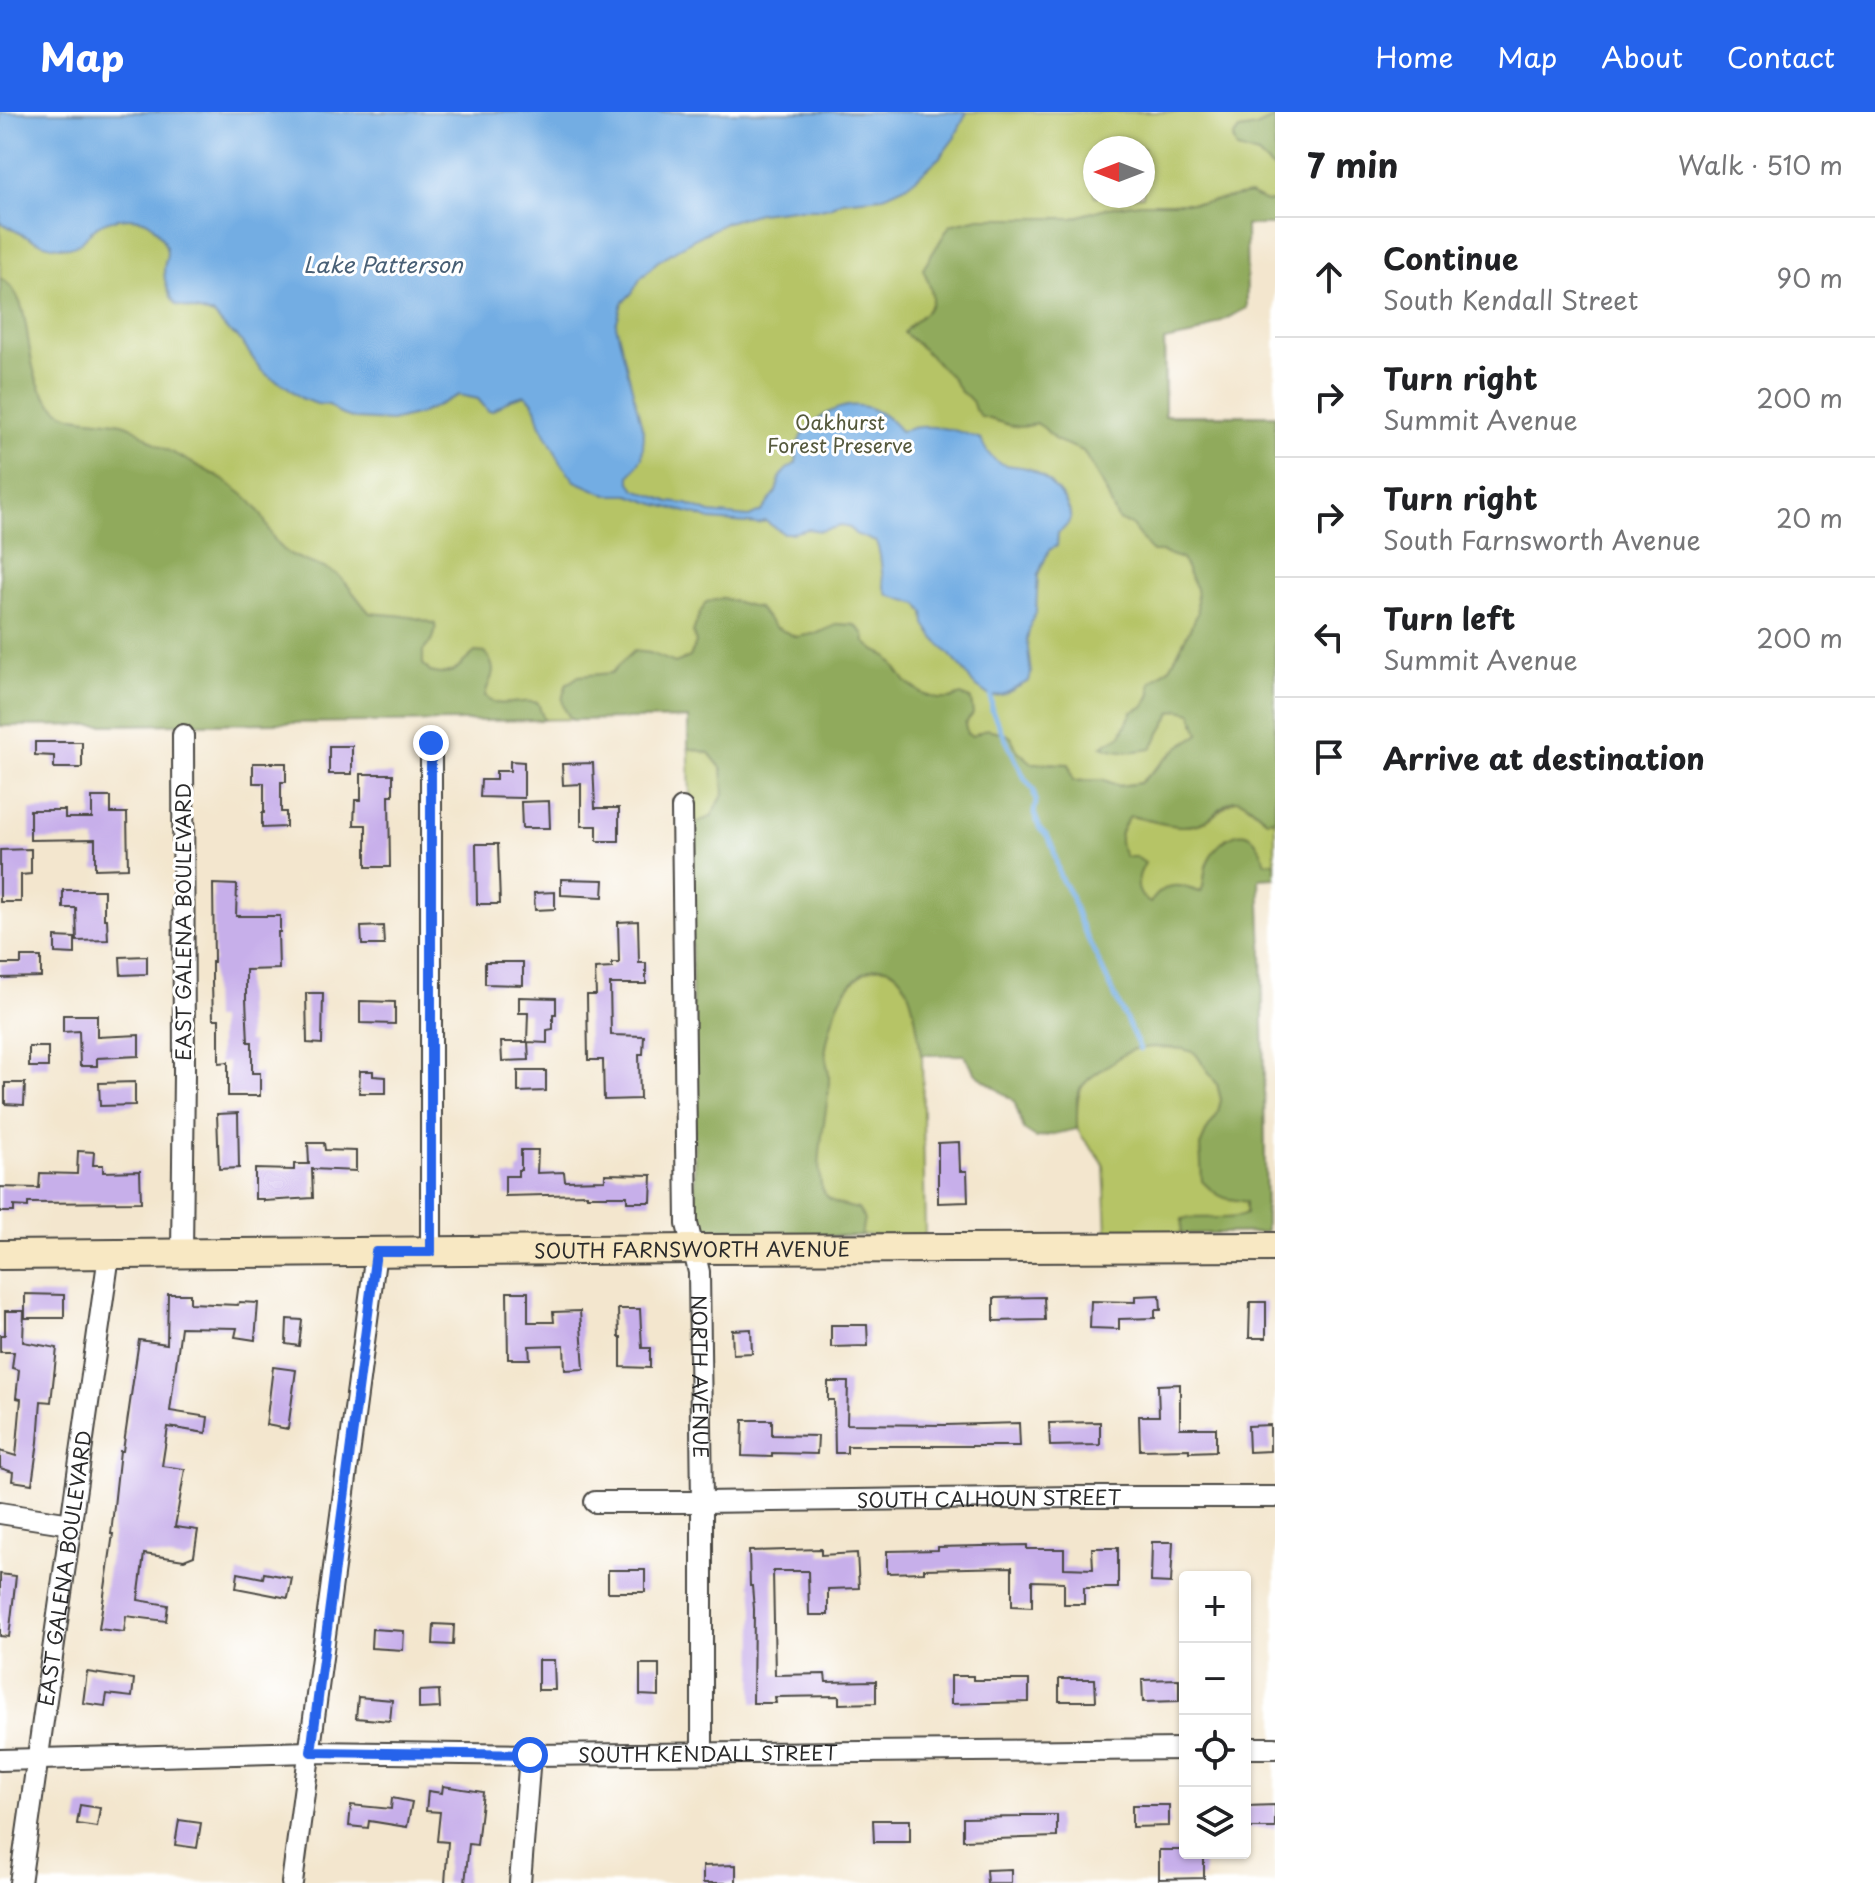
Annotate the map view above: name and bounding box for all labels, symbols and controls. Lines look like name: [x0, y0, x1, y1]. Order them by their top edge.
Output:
text: Map: [40, 28, 124, 85]
text: Home: [1375, 35, 1453, 78]
text: Map: [1497, 35, 1557, 78]
text: About: [1601, 35, 1683, 78]
text: Contact: [1727, 35, 1835, 78]
north arrow: [1083, 136, 1155, 208]
text: 7 min: [1307, 138, 1398, 190]
text: Walk · 510 m: [1678, 145, 1843, 184]
text: Continue: [1383, 235, 1518, 280]
water label: Lake Patterson: [303, 247, 465, 280]
icon: ahead: [1307, 255, 1351, 299]
text: 90 m: [1776, 258, 1843, 297]
text: South Kendall Street: [1383, 280, 1638, 319]
text: Turn right: [1383, 355, 1538, 400]
icon: right: [1307, 375, 1351, 419]
text: 200 m: [1756, 378, 1843, 417]
text: Summit Avenue: [1383, 400, 1578, 439]
park label: Oakhurst Forest Preserve: [767, 407, 913, 460]
text: Turn right: [1383, 475, 1538, 520]
icon: right: [1307, 495, 1351, 539]
text: 20 m: [1776, 498, 1843, 537]
text: South Farnsworth Avenue: [1383, 520, 1701, 559]
text: Turn left: [1383, 595, 1515, 640]
icon: left: [1307, 615, 1351, 659]
text: 200 m: [1756, 618, 1843, 657]
text: Summit Avenue: [1383, 640, 1578, 679]
route end: [413, 725, 449, 761]
icon: arrive: [1307, 735, 1351, 779]
text: Arrive at destination: [1383, 735, 1705, 780]
street label: EAST GALENA BOULEVARD: [168, 783, 198, 1061]
street label: SOUTH FARNSWORTH AVENUE: [534, 1233, 850, 1265]
street label: NORTH AVENUE: [684, 1295, 716, 1458]
street label: EAST GALENA BOULEVARD: [30, 1428, 99, 1708]
street label: SOUTH CALHOUN STREET: [857, 1482, 1122, 1515]
map controls: [1179, 1571, 1251, 1859]
button: +: [1179, 1571, 1251, 1643]
button: −: [1179, 1643, 1251, 1715]
button: locate: [1179, 1715, 1251, 1787]
route start: [512, 1737, 548, 1773]
street label: SOUTH KENDALL STREET: [578, 1737, 838, 1770]
button: layers: [1179, 1787, 1251, 1859]

